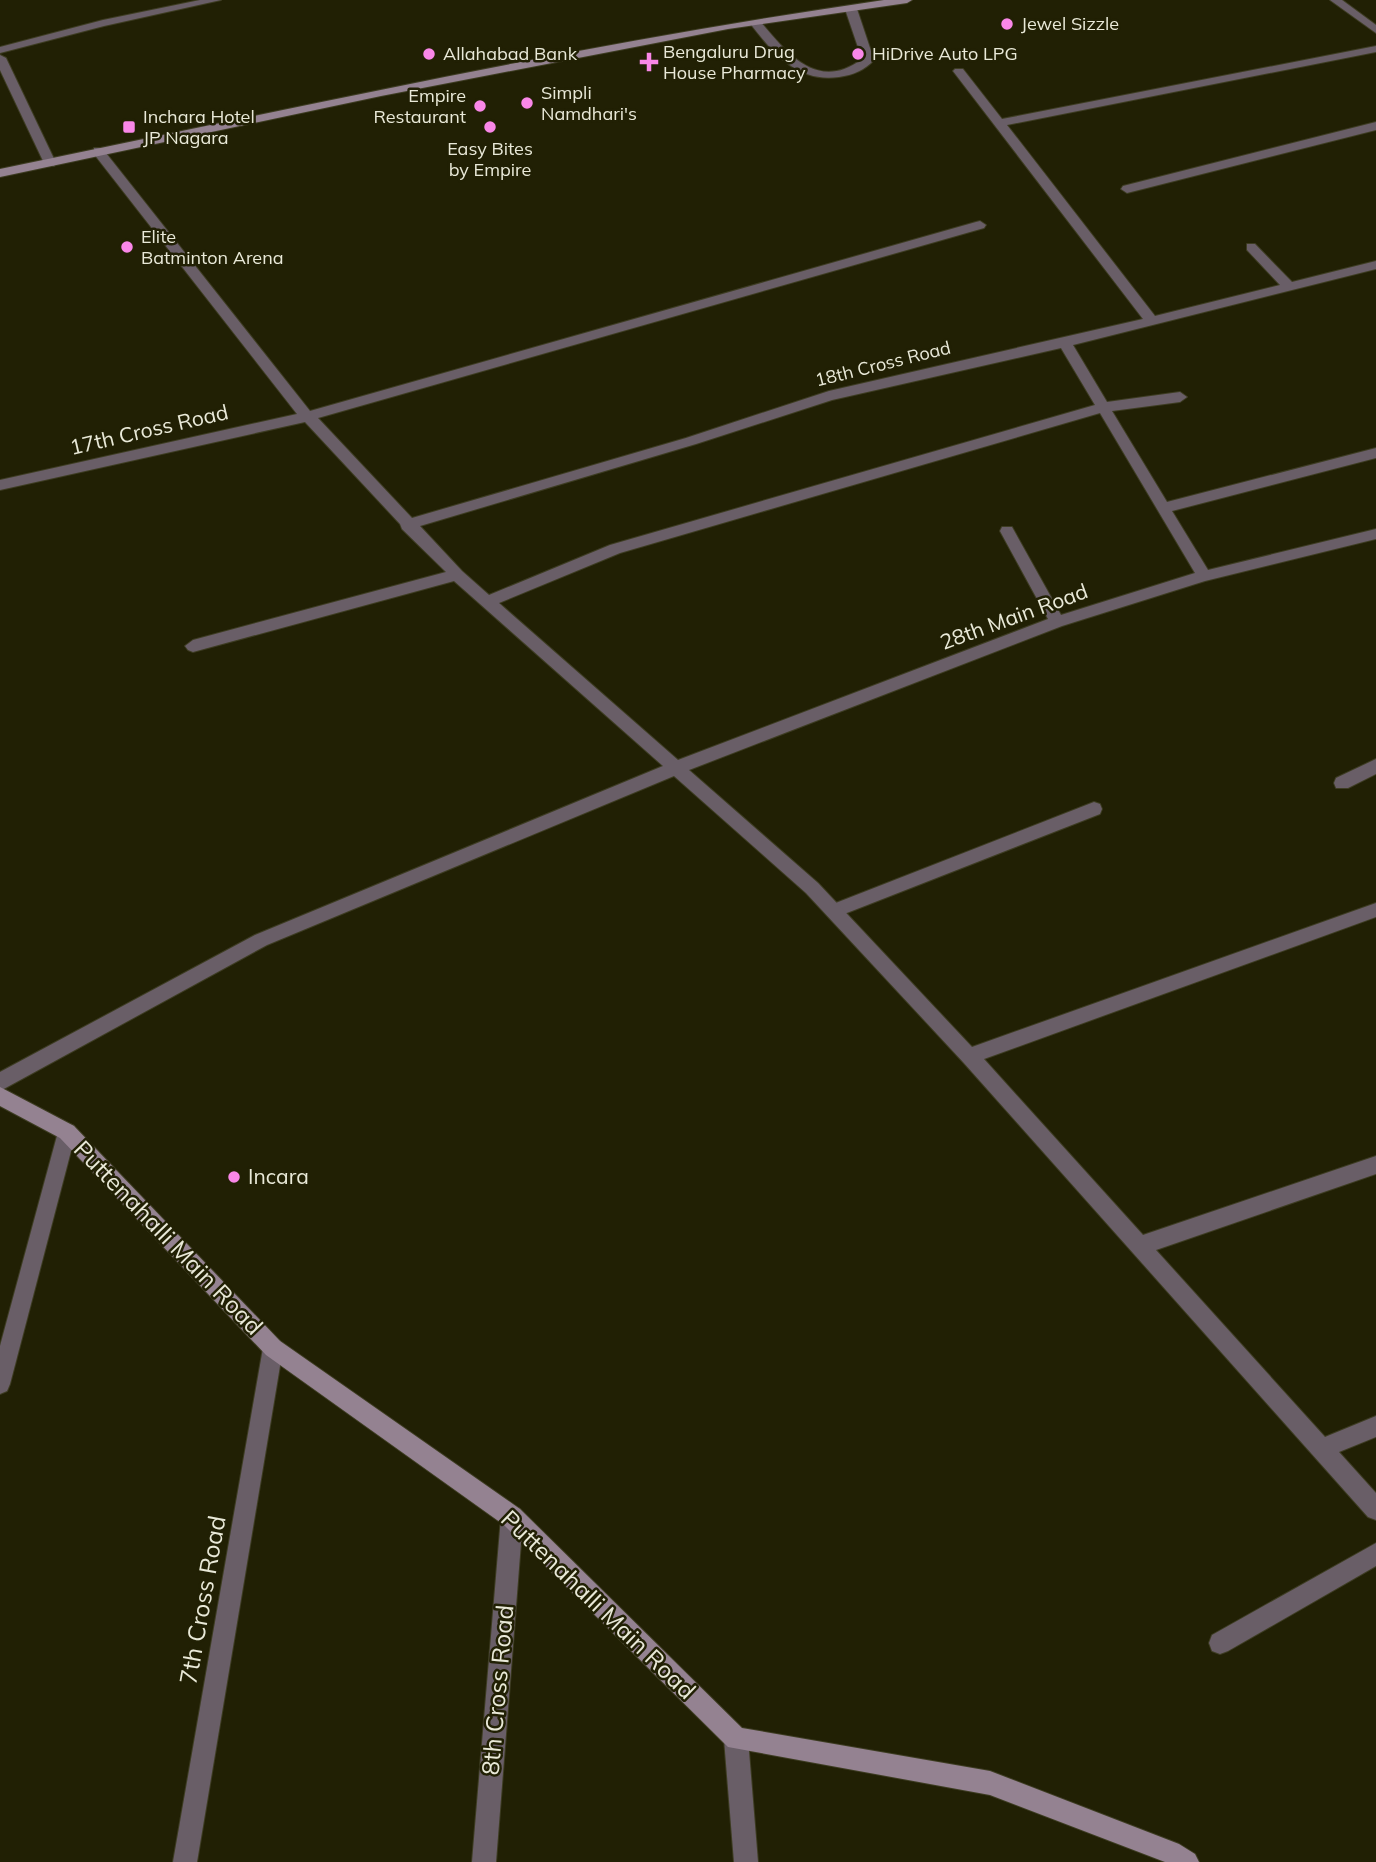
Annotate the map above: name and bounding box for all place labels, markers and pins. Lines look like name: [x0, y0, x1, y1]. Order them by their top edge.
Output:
place label: Jewel Sizzle: [1021, 12, 1119, 35]
marker: Jewel Sizzle: [999, 16, 1015, 32]
place label: Bengaluru Drug House Pharmacy: [663, 40, 806, 84]
place label: Allahabad Bank: [443, 42, 578, 65]
place label: HiDrive Auto LPG: [872, 42, 1018, 65]
marker: Allahabad Bank: [421, 46, 437, 62]
marker: HiDrive Auto LPG: [850, 46, 866, 62]
marker: Bengaluru Drug House Pharmacy: [641, 54, 657, 70]
place label: Simpli Namdhari's: [541, 81, 637, 125]
place label: Empire Restaurant: [374, 84, 466, 128]
marker: Simpli Namdhari's: [519, 95, 535, 111]
marker: Empire Restaurant: [472, 98, 488, 114]
place label: Inchara Hotel JP Nagara: [143, 105, 255, 149]
marker: Inchara Hotel JP Nagara: [121, 119, 137, 135]
marker: Easy Bites by Empire: [482, 119, 498, 135]
place label: Easy Bites by Empire: [447, 137, 533, 181]
place label: Elite Batminton Arena: [141, 225, 284, 269]
marker: Elite Batminton Arena: [119, 239, 135, 255]
place label: Incara: [248, 1163, 309, 1189]
marker: Incara: [226, 1169, 242, 1185]

